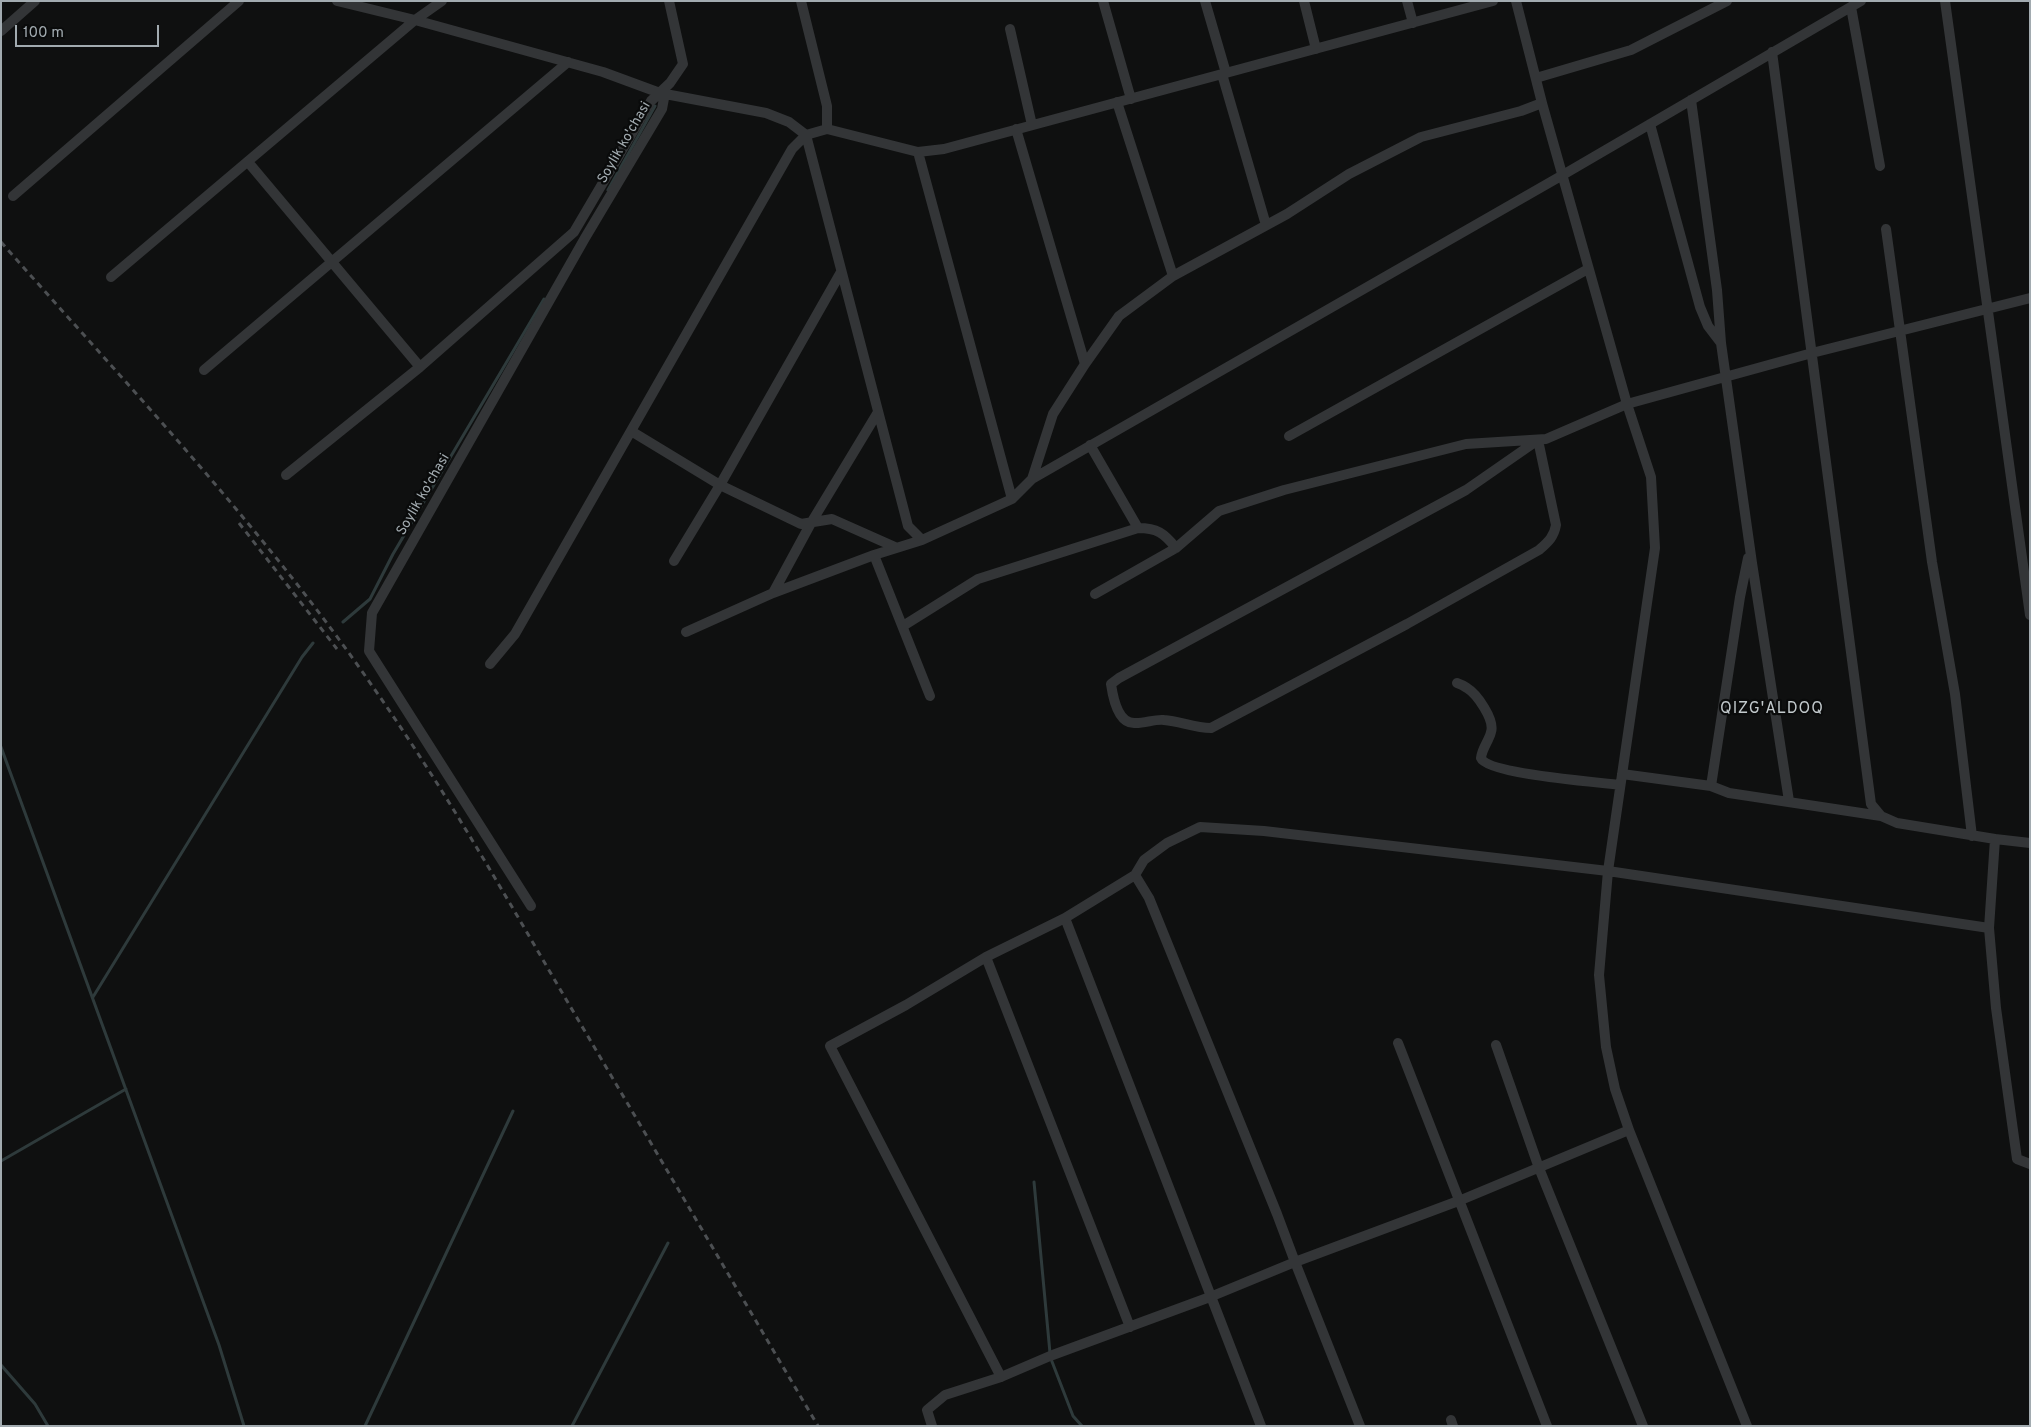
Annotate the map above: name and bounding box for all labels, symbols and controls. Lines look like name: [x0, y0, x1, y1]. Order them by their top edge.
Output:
scale bar: [18, 15, 161, 47]
text: 100 m: [23, 24, 64, 43]
street label: Soylik ko'chasi: [595, 99, 655, 187]
street label: Soylik ko'chasi: [394, 451, 454, 539]
district label: QIZG'ALDOQ: [1719, 700, 1825, 720]

